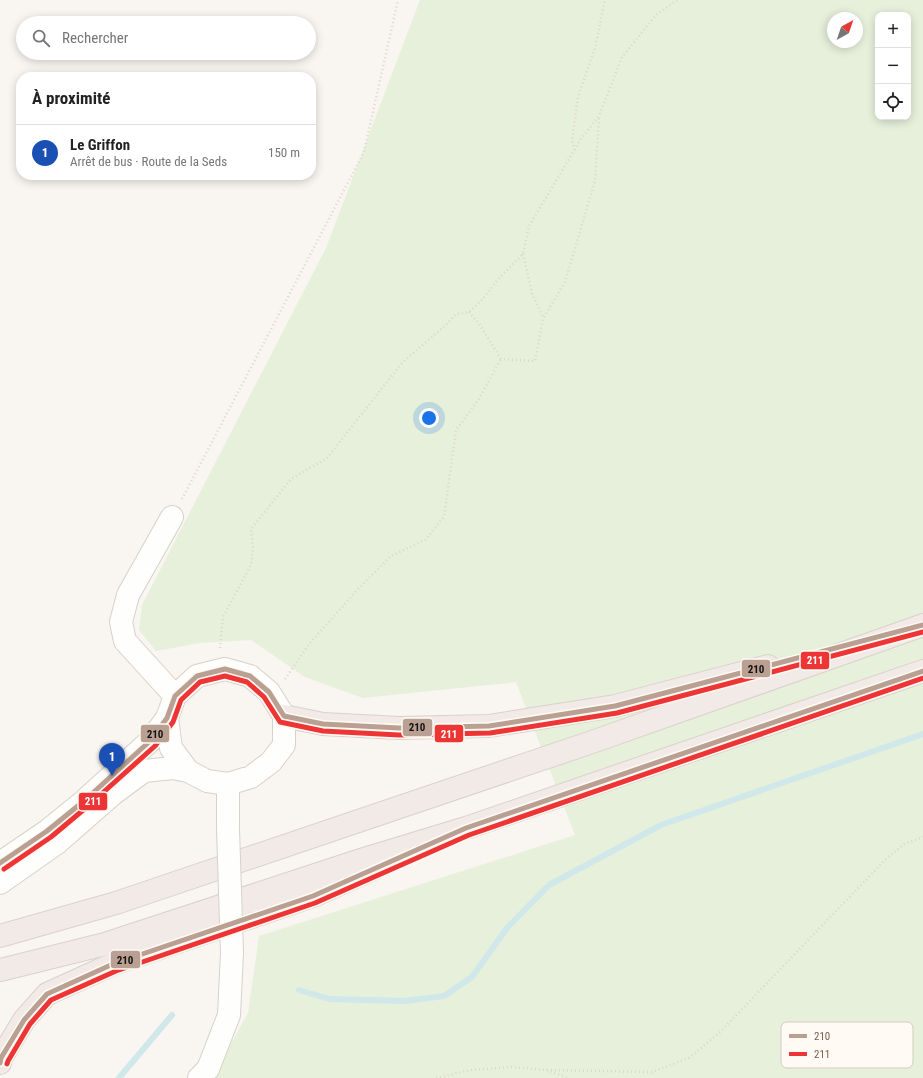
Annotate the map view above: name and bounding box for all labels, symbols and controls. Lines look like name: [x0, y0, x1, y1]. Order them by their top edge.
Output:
north arrow: [827, 12, 863, 48]
map controls: [875, 12, 911, 120]
button: +: [875, 12, 911, 48]
search box: [16, 16, 316, 60]
icon: search: [30, 27, 52, 49]
text: Rechercher: [62, 29, 128, 47]
button: −: [875, 48, 911, 84]
button: locate: [875, 84, 911, 120]
text: À proximité: [32, 88, 110, 108]
text: Le Griffon: [70, 136, 130, 154]
text: 1: [42, 145, 48, 160]
text: 150 m: [268, 145, 300, 160]
text: Arrêt de bus · Route de la Seds: [70, 154, 227, 169]
your location: [419, 408, 439, 428]
line badge: 211: [800, 651, 830, 670]
text: 211: [807, 654, 823, 667]
line badge: 210: [741, 659, 771, 678]
text: 210: [748, 663, 765, 676]
line badge: 210: [402, 718, 433, 737]
text: 210: [409, 721, 426, 734]
line badge: 210: [140, 724, 170, 743]
line badge: 211: [434, 724, 464, 743]
text: 210: [147, 728, 164, 741]
text: 211: [441, 728, 457, 741]
pin: 1: [99, 743, 125, 776]
line badge: 211: [78, 792, 108, 811]
text: 211: [85, 795, 101, 808]
line badge: 210: [110, 950, 141, 969]
text: 210: [117, 954, 134, 967]
legend: [781, 1022, 913, 1068]
text: 210: [814, 1030, 830, 1043]
text: 211: [814, 1048, 830, 1061]

